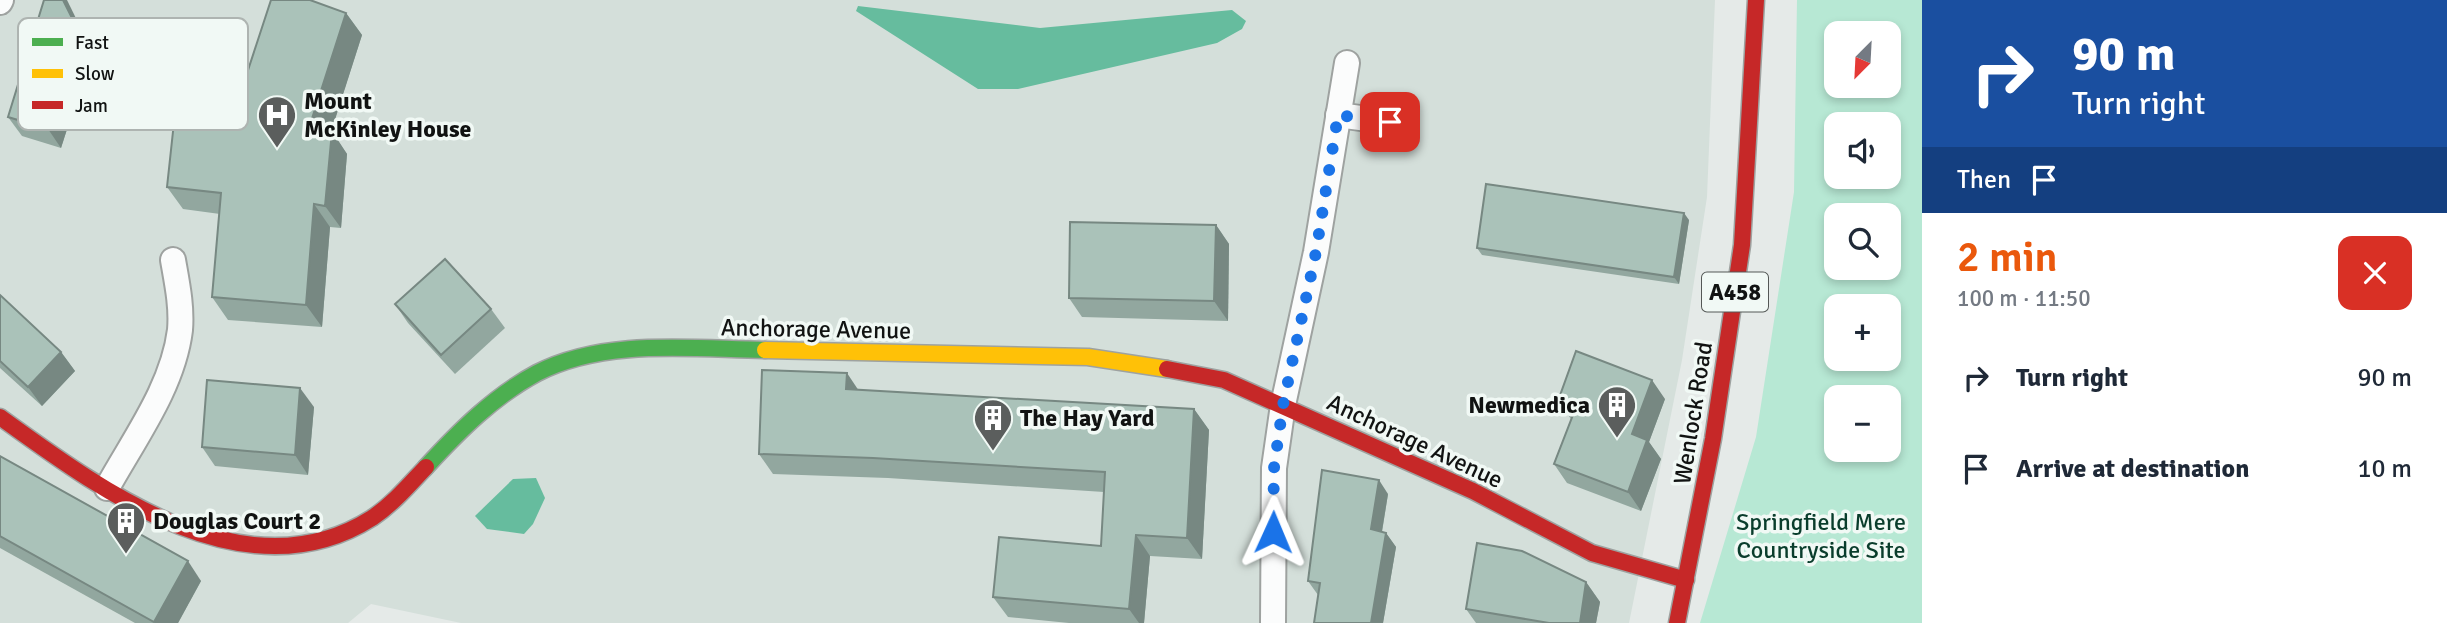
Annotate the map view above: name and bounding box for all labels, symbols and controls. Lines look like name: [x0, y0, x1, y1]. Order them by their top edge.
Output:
legend: [18, 18, 248, 130]
north arrow: [1824, 21, 1900, 98]
map controls: [1824, 21, 1901, 462]
text: 90 m: [2072, 24, 2175, 84]
icon: right: [1957, 28, 2048, 119]
text: Fast: [75, 31, 109, 55]
text: Slow: [75, 62, 115, 86]
text: Turn right: [2072, 84, 2205, 123]
place label: Mount McKinley House: [304, 86, 472, 144]
pin: [1360, 92, 1420, 152]
text: Jam: [75, 94, 108, 118]
hospital icon: Mount McKinley House: [256, 94, 298, 149]
icon: arrive: [1371, 103, 1409, 141]
button: sound: [1824, 112, 1901, 189]
icon: arrive: [2025, 161, 2063, 199]
text: Then: [1957, 164, 2011, 196]
button: search: [1824, 203, 1901, 280]
text: 2 min: [1957, 232, 2058, 283]
button: close: [2338, 236, 2412, 310]
road number: A458: [1702, 272, 1768, 312]
text: 100 m · 11:50: [1957, 284, 2091, 313]
button: +: [1824, 294, 1901, 371]
street label: Anchorage Avenue: [721, 312, 911, 346]
street label: Wenlock Road: [1667, 340, 1719, 486]
icon: right: [1957, 359, 1995, 397]
text: Turn right: [2016, 362, 2128, 394]
text: 90 m: [2357, 362, 2412, 394]
building icon: Newmedica: [1596, 384, 1638, 439]
button: −: [1824, 385, 1901, 462]
street label: Anchorage Avenue: [1322, 387, 1508, 495]
place label: Newmedica: [1468, 390, 1590, 420]
building icon: The Hay Yard: [972, 397, 1014, 452]
place label: The Hay Yard: [1020, 403, 1155, 433]
icon: arrive: [1957, 450, 1995, 488]
text: Arrive at destination: [2016, 453, 2249, 485]
text: 10 m: [2357, 453, 2412, 485]
position arrow: [1236, 495, 1310, 569]
building icon: Douglas Court 2: [105, 500, 147, 555]
place label: Douglas Court 2: [153, 506, 321, 536]
park label: Springfield Mere Countryside Site: [1736, 507, 1906, 565]

